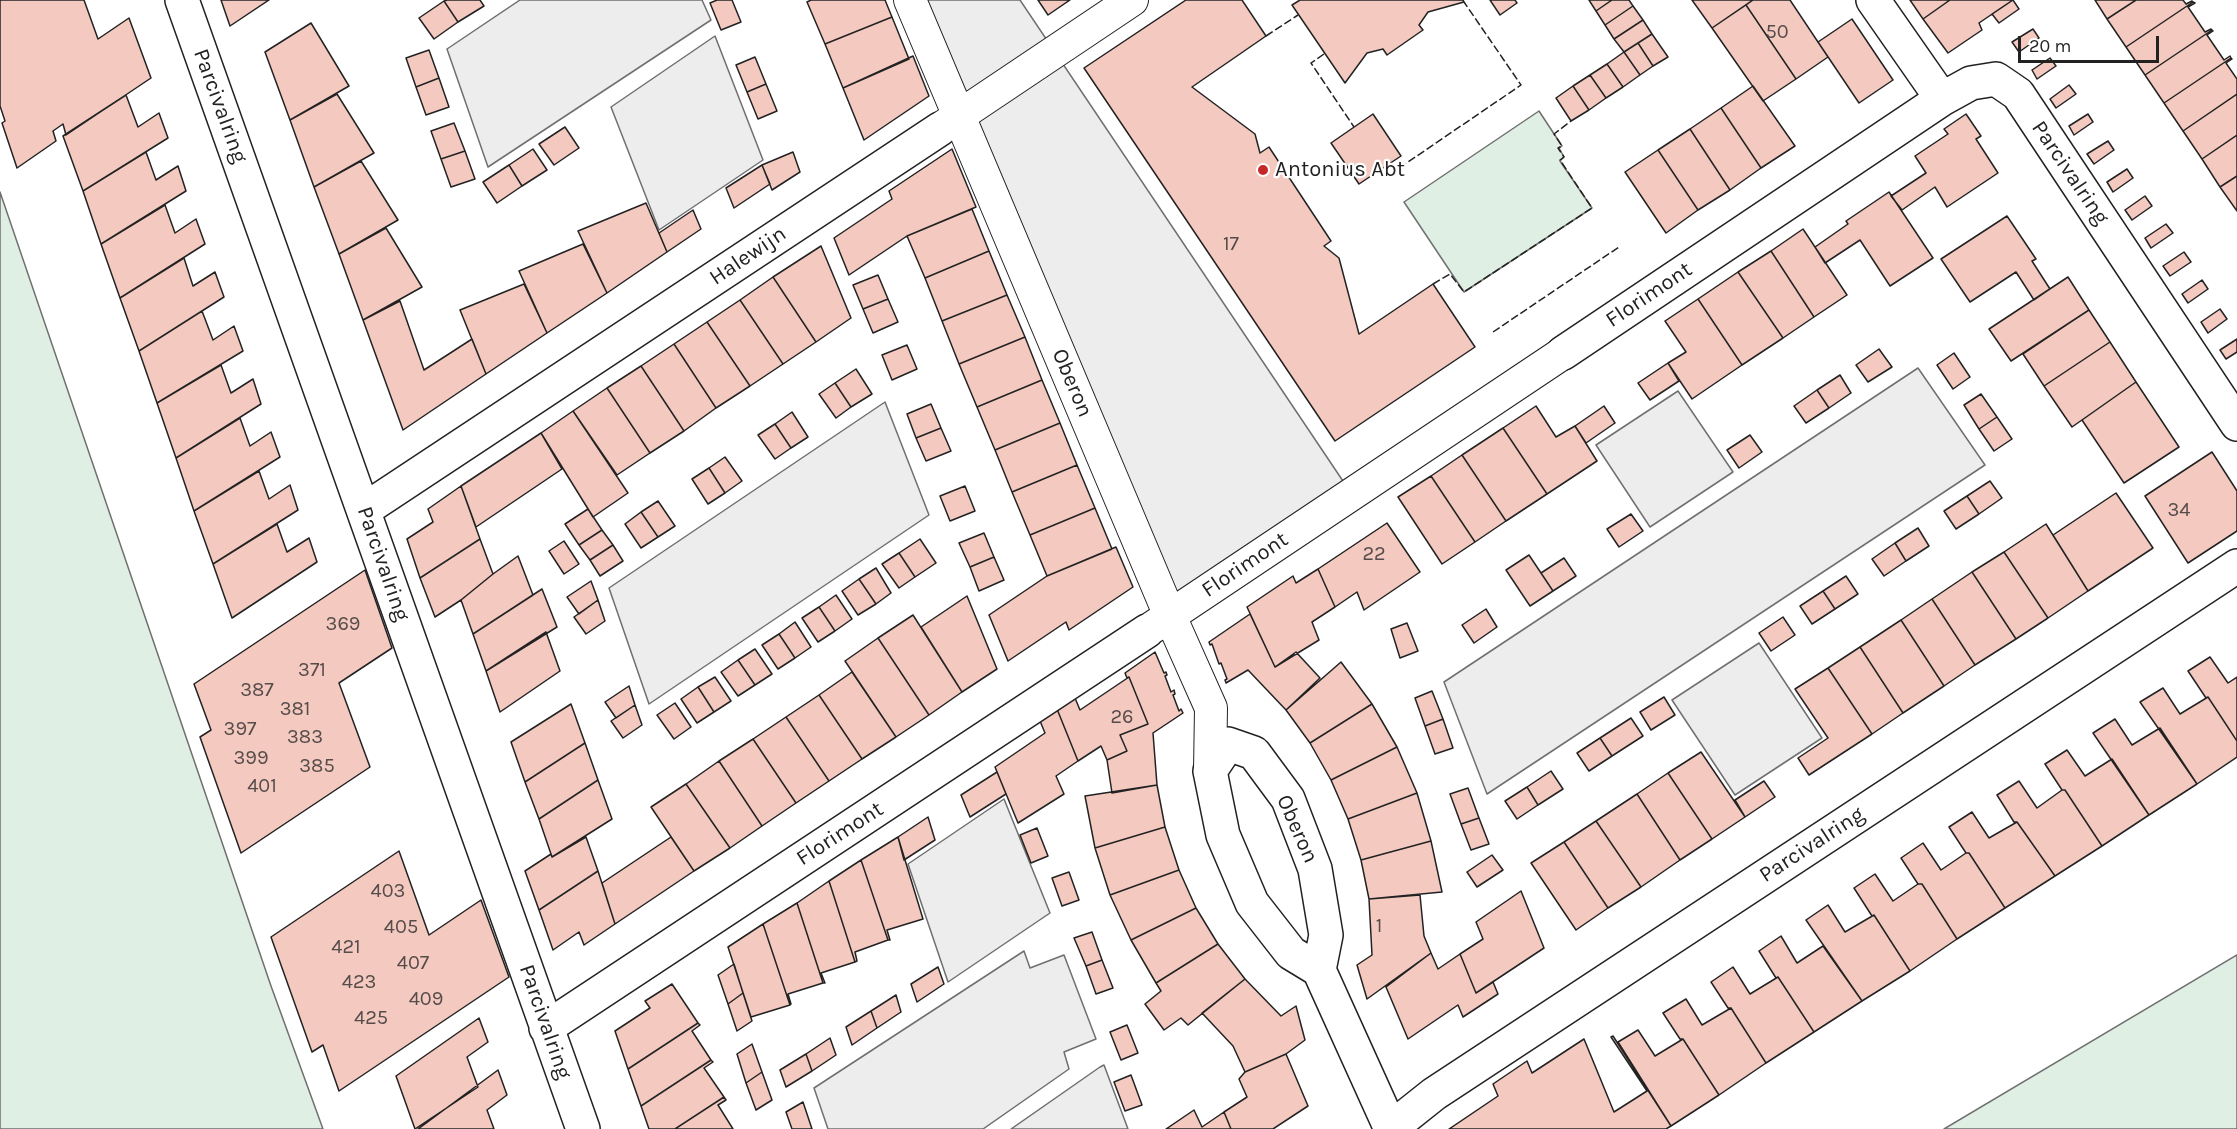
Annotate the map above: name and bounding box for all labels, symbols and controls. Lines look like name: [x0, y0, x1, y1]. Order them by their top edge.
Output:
house number: 50: [1765, 20, 1789, 44]
scale bar: [2021, 24, 2162, 62]
text: 20 m: [2029, 35, 2071, 57]
street label: Parcivalring: [187, 45, 253, 167]
street label: Parcivalring: [2026, 116, 2114, 230]
place label: Antonius Abt: [1275, 157, 1405, 183]
marker: Antonius Abt: [1256, 163, 1270, 177]
street label: Halewijn: [705, 221, 791, 291]
house number: 17: [1223, 232, 1239, 256]
street label: Florimont: [1601, 257, 1697, 333]
street label: Oberon: [1046, 345, 1098, 421]
house number: 34: [2168, 498, 2190, 522]
street label: Parcivalring: [351, 503, 415, 625]
street label: Florimont: [1197, 527, 1293, 603]
house number: 22: [1362, 542, 1386, 566]
house number: 369: [326, 612, 360, 636]
house number: 371: [298, 658, 326, 682]
house number: 387: [240, 678, 274, 702]
house number: 381: [280, 697, 310, 721]
house number: 26: [1110, 705, 1134, 729]
house number: 397: [224, 717, 256, 741]
house number: 383: [287, 725, 323, 749]
house number: 399: [233, 746, 269, 770]
house number: 385: [299, 754, 335, 778]
house number: 401: [247, 774, 277, 798]
street label: Oberon: [1270, 791, 1324, 867]
street label: Florimont: [792, 796, 888, 872]
street label: Parcivalring: [1755, 801, 1869, 889]
house number: 403: [371, 879, 405, 903]
house number: 1: [1376, 914, 1382, 938]
house number: 405: [384, 915, 418, 939]
house number: 421: [331, 935, 361, 959]
house number: 407: [397, 951, 429, 975]
street label: Parcivalring: [513, 961, 577, 1083]
house number: 423: [342, 970, 376, 994]
house number: 409: [409, 987, 443, 1011]
house number: 425: [354, 1006, 388, 1030]

